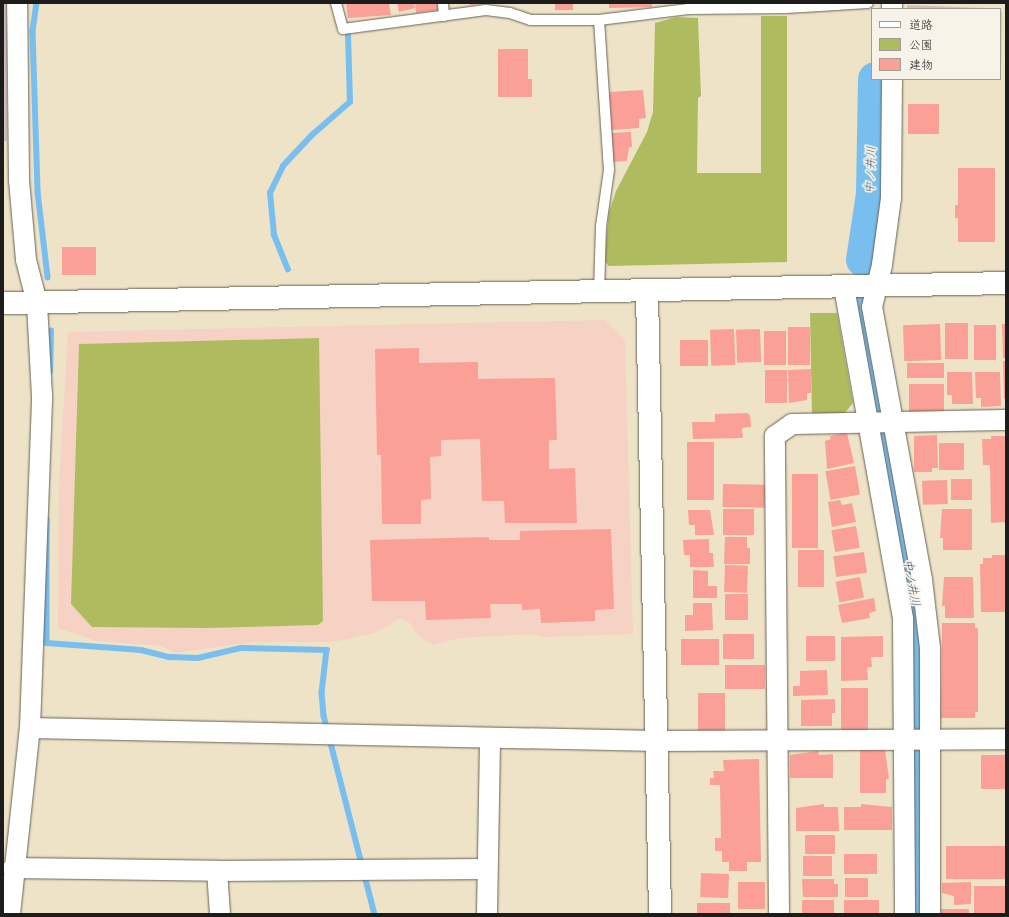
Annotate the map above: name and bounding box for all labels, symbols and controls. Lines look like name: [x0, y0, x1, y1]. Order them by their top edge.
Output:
legend: [871, 8, 1001, 80]
text: 道路: [909, 20, 933, 34]
text: 公園: [909, 40, 933, 54]
text: 建物: [909, 60, 933, 74]
water label: 中ノ井川: [865, 146, 881, 194]
water label: 中ノ井川: [898, 558, 920, 608]

